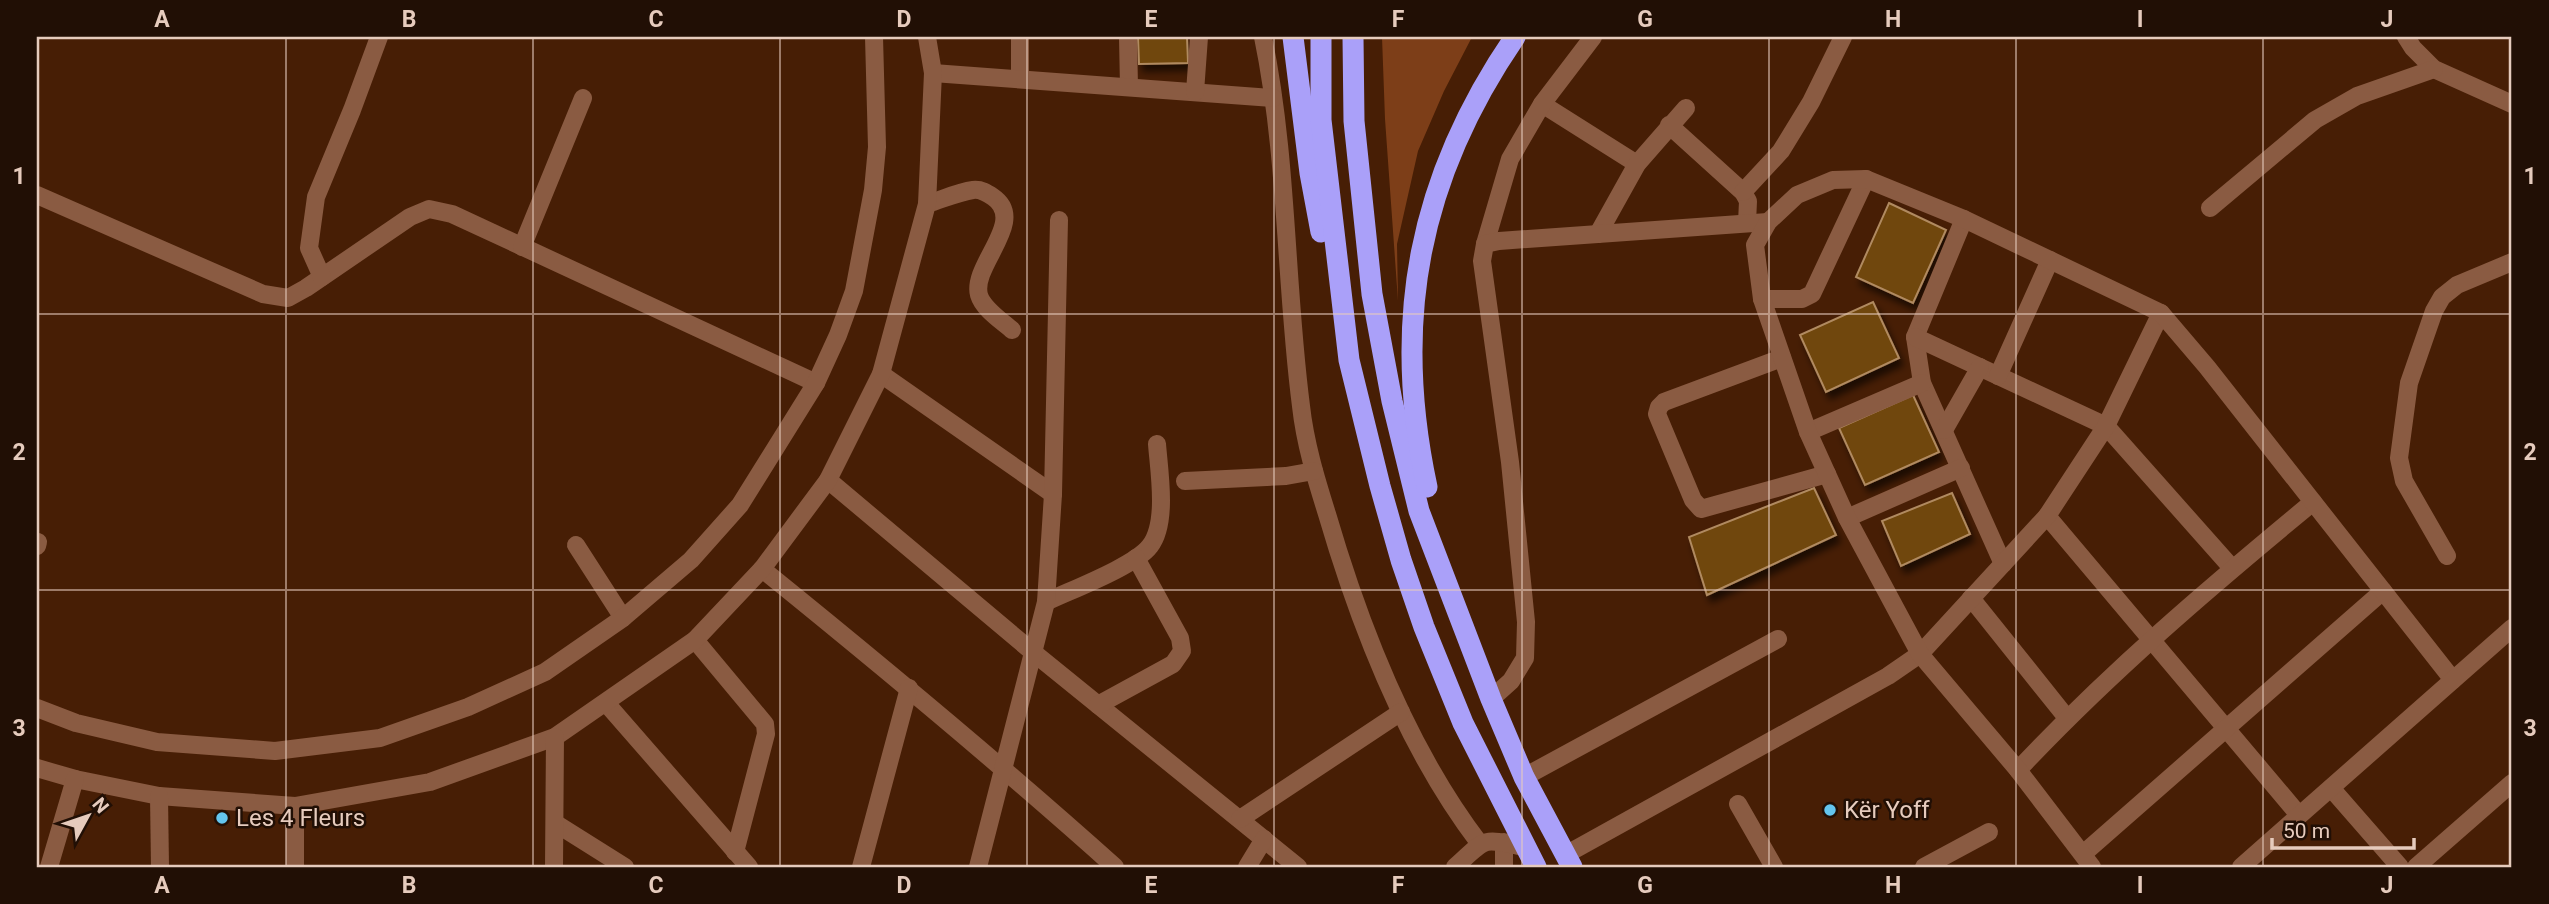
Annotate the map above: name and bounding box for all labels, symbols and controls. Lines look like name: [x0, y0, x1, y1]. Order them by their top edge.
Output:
text: A: [154, 6, 170, 33]
text: B: [402, 6, 416, 33]
text: C: [648, 6, 664, 33]
text: D: [897, 6, 911, 33]
text: E: [1145, 6, 1158, 33]
text: F: [1392, 6, 1405, 33]
text: G: [1637, 6, 1653, 33]
text: H: [1885, 6, 1901, 33]
text: I: [2137, 6, 2143, 33]
text: J: [2381, 6, 2393, 33]
text: 1: [12, 163, 26, 190]
text: 1: [2523, 163, 2537, 190]
text: 2: [12, 439, 26, 466]
text: 2: [2523, 439, 2537, 466]
text: 3: [12, 715, 26, 742]
text: 3: [2523, 715, 2537, 742]
north arrow: [52, 782, 122, 852]
text: N: [88, 793, 114, 818]
place label: Kër Yoff: [1844, 796, 1930, 824]
marker: Kër Yoff: [1822, 802, 1838, 818]
place label: Les 4 Fleurs: [236, 804, 365, 832]
scale bar: [2272, 806, 2414, 850]
marker: Les 4 Fleurs: [214, 810, 230, 826]
text: 50 m: [2283, 819, 2330, 843]
text: A: [154, 872, 170, 899]
text: B: [402, 872, 416, 899]
text: C: [648, 872, 664, 899]
text: D: [897, 872, 911, 899]
text: E: [1145, 872, 1158, 899]
text: F: [1392, 872, 1405, 899]
text: G: [1637, 872, 1653, 899]
text: H: [1885, 872, 1901, 899]
text: I: [2137, 872, 2143, 899]
text: J: [2381, 872, 2393, 899]

